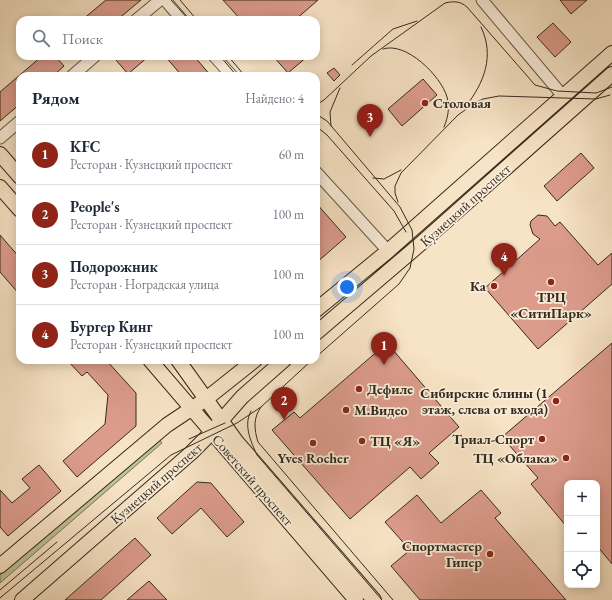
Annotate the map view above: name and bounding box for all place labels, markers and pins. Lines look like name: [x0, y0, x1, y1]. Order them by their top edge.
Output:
place label: Столовая: [433, 94, 492, 112]
marker: Столовая: [420, 98, 430, 108]
pin: 3: [357, 104, 383, 137]
pin: 4: [491, 243, 517, 276]
place label: Ка: [470, 277, 487, 295]
marker: ТРЦ «СитиПарк»: [546, 277, 556, 287]
marker: Ка: [489, 281, 499, 291]
place label: ТРЦ «СитиПарк»: [510, 288, 592, 322]
pin: 1: [371, 332, 397, 365]
place label: Дефиле: [367, 380, 413, 398]
marker: Дефиле: [354, 384, 364, 394]
place label: Сибирские блины (1 этаж, слева от входа): [420, 384, 548, 418]
pin: 2: [271, 387, 297, 420]
marker: Сибирские блины (1 этаж, слева от входа): [551, 396, 561, 406]
place label: М.Видео: [354, 401, 408, 419]
marker: М.Видео: [341, 405, 351, 415]
place label: Триал-Спорт: [452, 430, 535, 448]
place label: ТЦ «Я»: [370, 432, 420, 450]
marker: Триал-Спорт: [537, 434, 547, 444]
marker: ТЦ «Я»: [357, 436, 367, 446]
marker: Yves Rocher: [308, 438, 318, 448]
place label: Yves Rocher: [277, 449, 349, 467]
place label: ТЦ «Облака»: [473, 449, 558, 467]
marker: ТЦ «Облака»: [561, 453, 571, 463]
place label: Спортмастер Гипер: [402, 537, 482, 571]
marker: Спортмастер Гипер: [485, 549, 495, 559]

